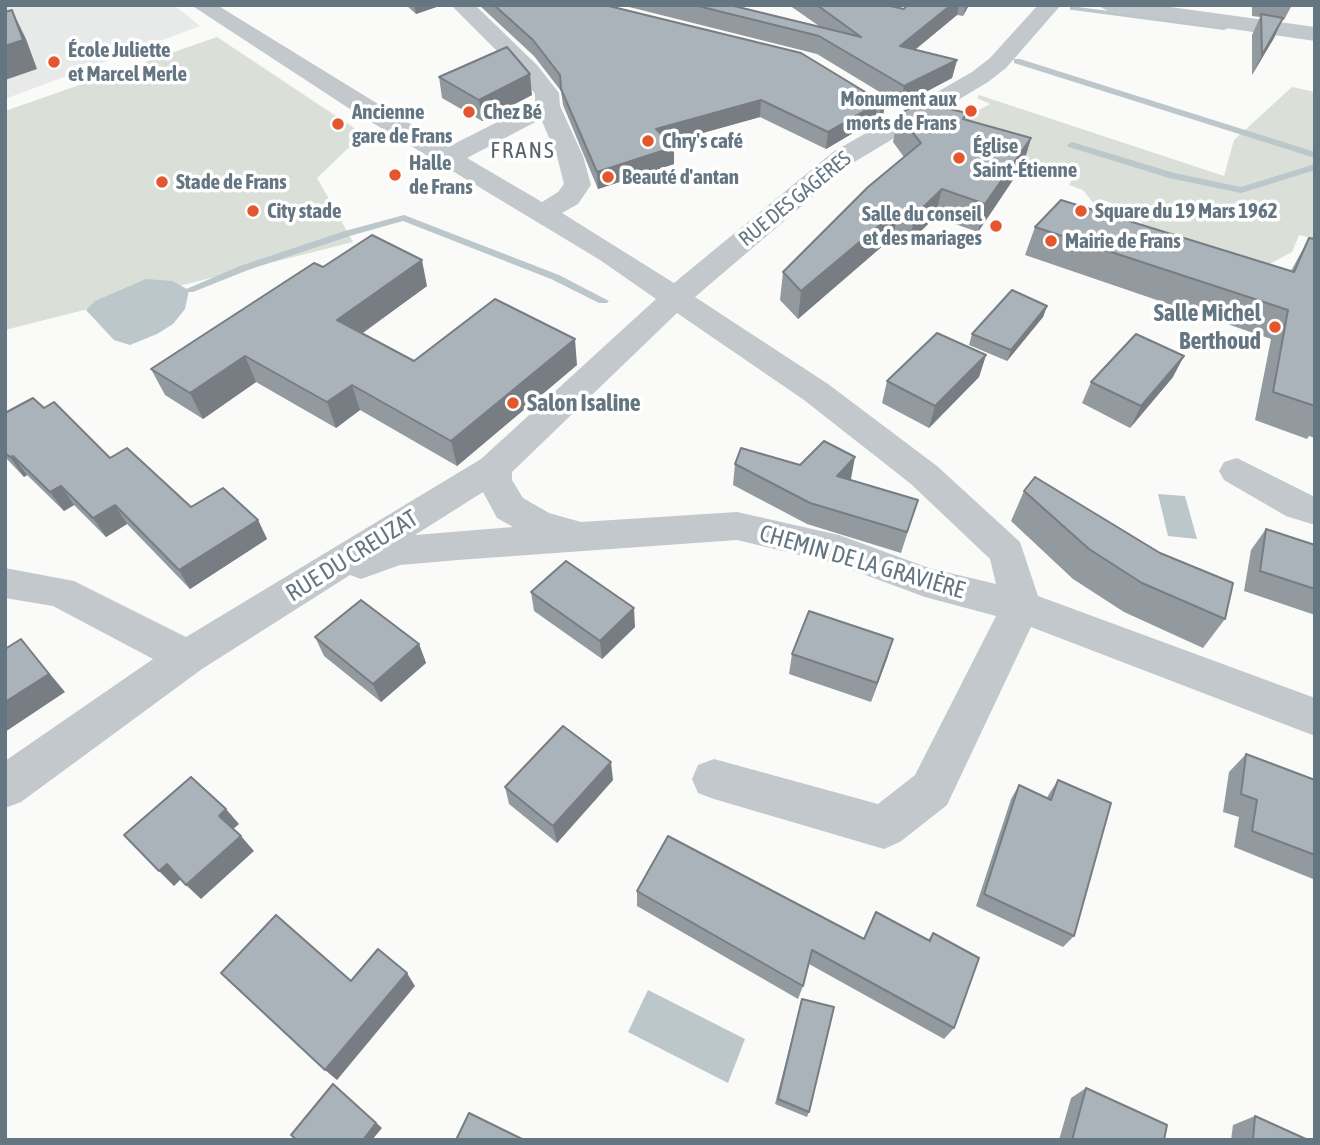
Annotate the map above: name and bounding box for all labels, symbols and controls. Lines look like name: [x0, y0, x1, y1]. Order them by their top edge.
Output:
place label: École Juliette et Marcel Merle: [68, 37, 187, 87]
marker: École Juliette et Marcel Merle: [46, 54, 62, 70]
place label: Monument aux morts de Frans: [841, 86, 957, 136]
place label: Ancienne gare de Frans: [352, 99, 453, 149]
place label: Chez Bé: [483, 99, 542, 125]
marker: Monument aux morts de Frans: [963, 103, 979, 119]
marker: Chez Bé: [461, 104, 477, 120]
marker: Ancienne gare de Frans: [330, 116, 346, 132]
place label: Chry's café: [662, 128, 743, 154]
marker: Chry's café: [640, 133, 656, 149]
place label: Église Saint-Étienne: [973, 133, 1077, 183]
district label: FRANS: [491, 137, 555, 165]
street label: RUE DES GAGÈRES: [734, 146, 856, 252]
place label: Halle de Frans: [409, 150, 473, 200]
marker: Église Saint-Étienne: [951, 150, 967, 166]
place label: Beauté d'antan: [622, 164, 739, 190]
marker: Halle de Frans: [387, 167, 403, 183]
place label: Stade de Frans: [176, 169, 287, 195]
marker: Beauté d'antan: [600, 169, 616, 185]
marker: Stade de Frans: [154, 174, 170, 190]
place label: City stade: [267, 198, 342, 224]
place label: Square du 19 Mars 1962: [1095, 198, 1278, 224]
place label: Salle du conseil et des mariages: [862, 201, 982, 251]
marker: City stade: [245, 203, 261, 219]
marker: Square du 19 Mars 1962: [1073, 203, 1089, 219]
marker: Salle du conseil et des mariages: [988, 218, 1004, 234]
place label: Mairie de Frans: [1065, 228, 1181, 254]
marker: Mairie de Frans: [1043, 233, 1059, 249]
place label: Salle Michel Berthoud: [1154, 299, 1261, 355]
marker: Salle Michel Berthoud: [1267, 319, 1283, 335]
place label: Salon Isaline: [527, 389, 641, 417]
marker: Salon Isaline: [505, 395, 521, 411]
street label: RUE DU CREUZAT: [281, 504, 423, 608]
street label: CHEMIN DE LA GRAVIÈRE: [756, 519, 968, 605]

